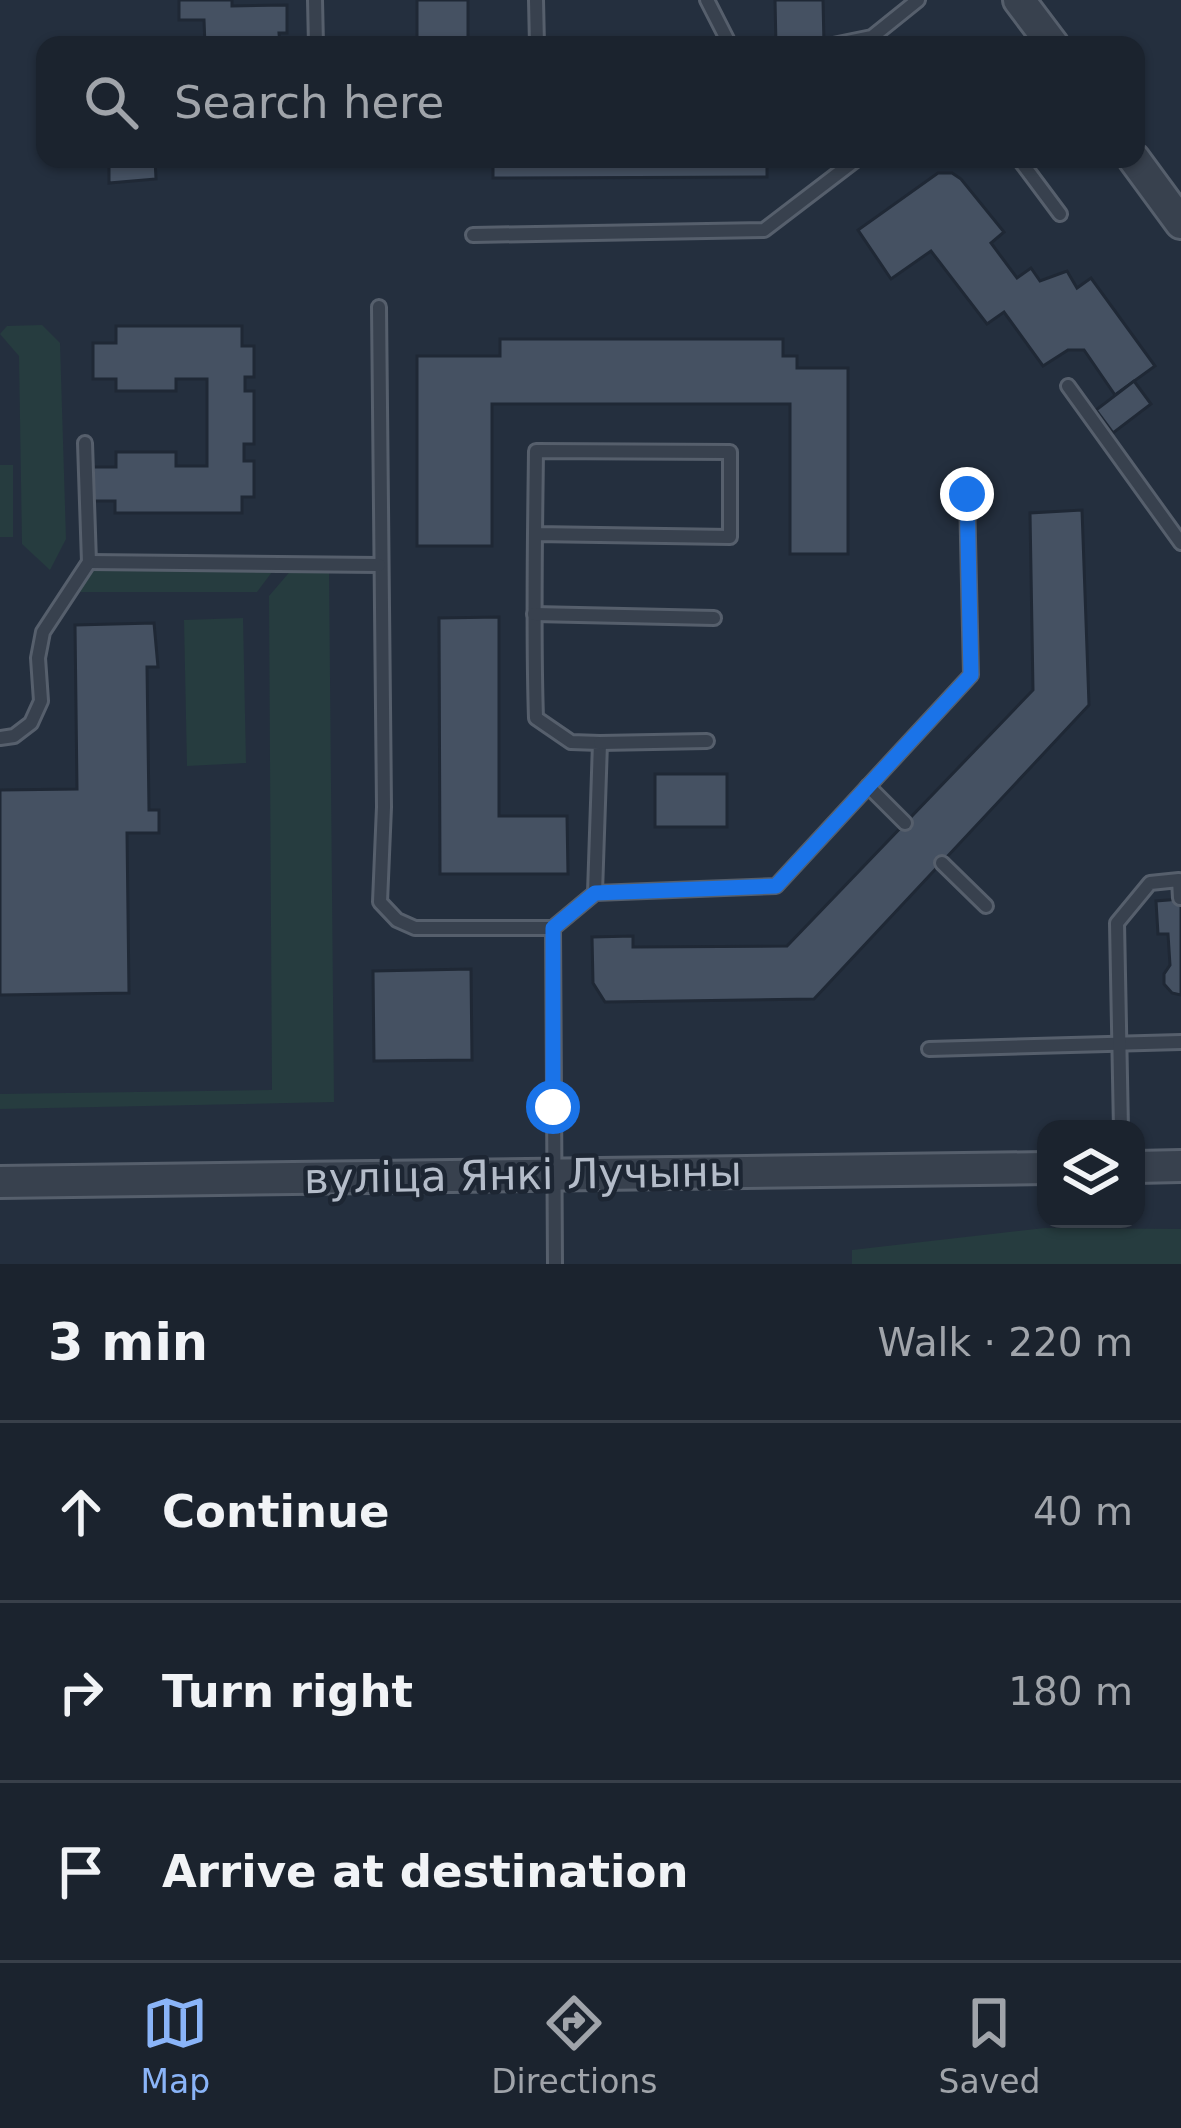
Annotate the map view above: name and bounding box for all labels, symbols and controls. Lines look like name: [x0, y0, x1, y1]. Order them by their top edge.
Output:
search box: [36, 36, 1145, 168]
icon: search: [78, 69, 144, 135]
text: Search here: [174, 76, 444, 129]
route end: [940, 467, 994, 521]
route start: [526, 1080, 580, 1134]
map controls: [1037, 1120, 1145, 1228]
button: layers: [1037, 1120, 1145, 1228]
street label: вуліца Янкі Лучыны: [304, 1147, 742, 1203]
text: 3 min: [48, 1313, 208, 1372]
text: Walk · 220 m: [878, 1320, 1133, 1365]
icon: ahead: [48, 1479, 114, 1545]
text: Continue: [162, 1485, 390, 1538]
text: 40 m: [1033, 1489, 1133, 1534]
icon: right: [48, 1659, 114, 1725]
text: Turn right: [162, 1665, 413, 1718]
text: 180 m: [1008, 1669, 1133, 1714]
icon: arrive: [48, 1839, 114, 1905]
text: Arrive at destination: [162, 1845, 688, 1898]
tab: Map: [141, 1990, 210, 2101]
tab: Directions: [491, 1990, 657, 2101]
tab: Saved: [939, 1990, 1040, 2101]

